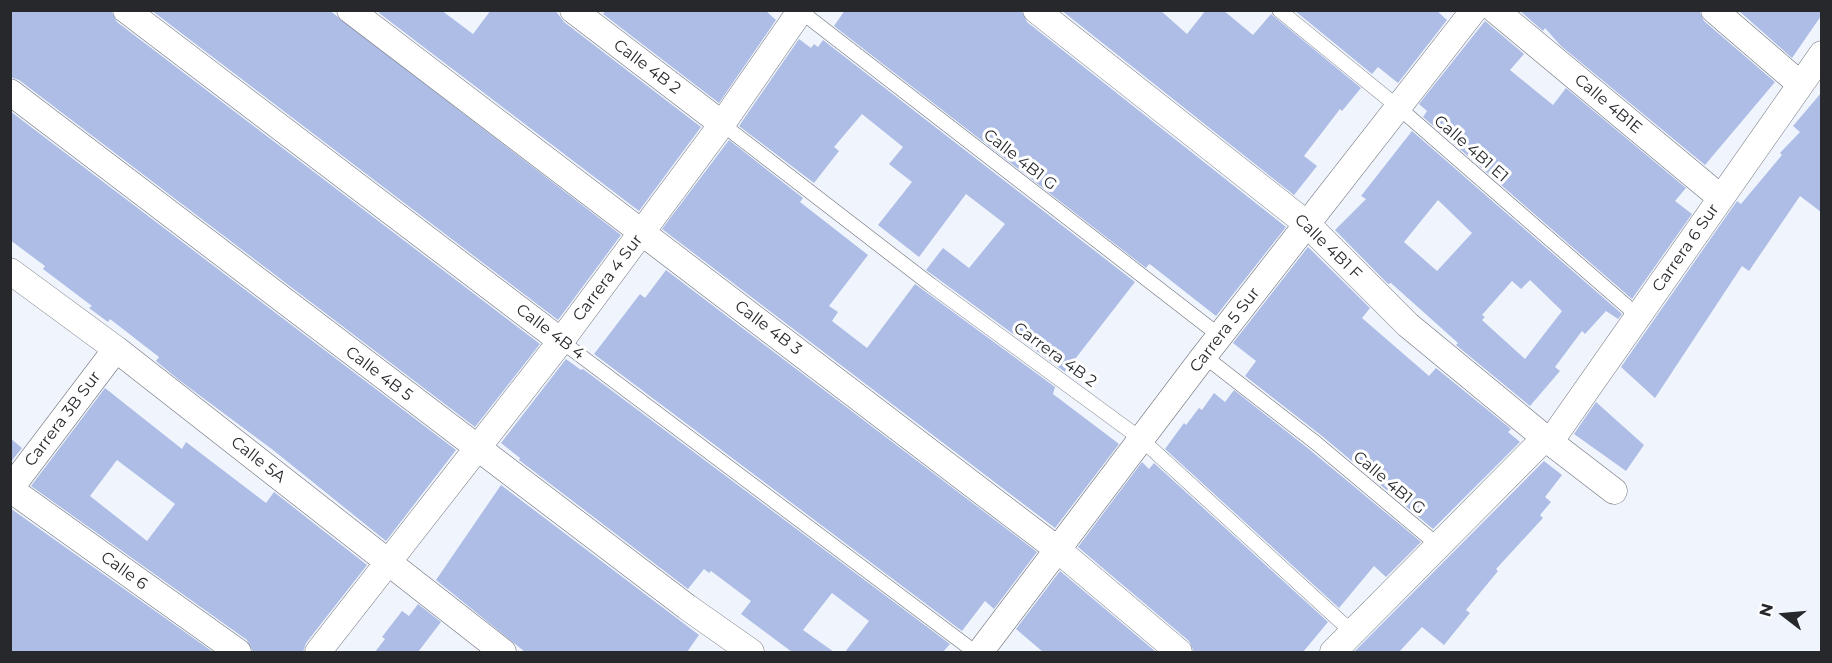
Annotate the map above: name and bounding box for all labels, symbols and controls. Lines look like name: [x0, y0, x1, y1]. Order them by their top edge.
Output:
street label: Calle 4B 2: [610, 36, 684, 98]
street label: Calle 4B1E: [1570, 70, 1646, 138]
street label: Calle 4B1 E1: [1430, 112, 1512, 186]
street label: Calle 4B1 G: [979, 125, 1061, 195]
street label: Carrera 6 Sur: [1649, 200, 1723, 296]
street label: Calle 4B1 F: [1290, 210, 1366, 284]
street label: Carrera 4 Sur: [569, 231, 647, 325]
street label: Carrera 5 Sur: [1186, 284, 1264, 376]
street label: Calle 4B 3: [731, 297, 805, 359]
street label: Calle 4B 4: [512, 300, 588, 364]
street label: Carrera 4B 2: [1010, 318, 1100, 392]
street label: Calle 4B 5: [342, 343, 416, 405]
street label: Carrera 3B Sur: [21, 367, 105, 471]
street label: Calle 5A: [227, 433, 289, 487]
street label: Calle 4B1 G: [1349, 447, 1429, 519]
street label: Calle 6: [97, 548, 151, 594]
north arrow: [1754, 585, 1814, 645]
text: N: [1755, 601, 1777, 619]

